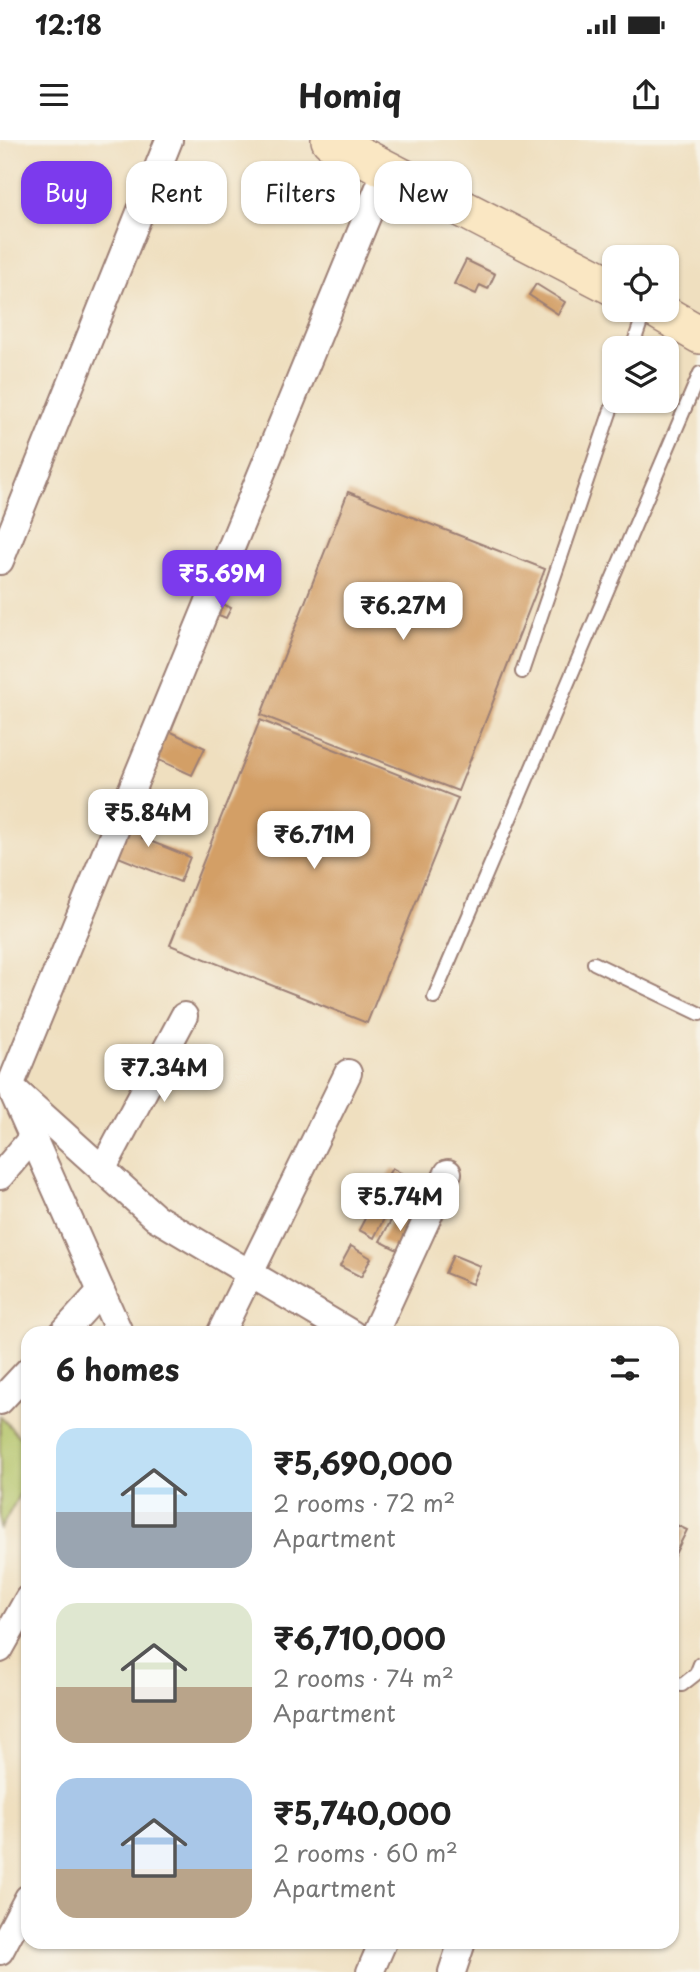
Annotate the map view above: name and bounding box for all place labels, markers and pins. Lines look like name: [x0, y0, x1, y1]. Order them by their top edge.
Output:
pin: ₹5.69M: [165, 550, 279, 610]
pin: ₹6.27M: [346, 582, 460, 642]
pin: ₹5.84M: [91, 790, 205, 849]
pin: ₹6.71M: [257, 812, 371, 871]
pin: ₹7.34M: [107, 1044, 221, 1104]
pin: ₹5.74M: [343, 1174, 457, 1233]

